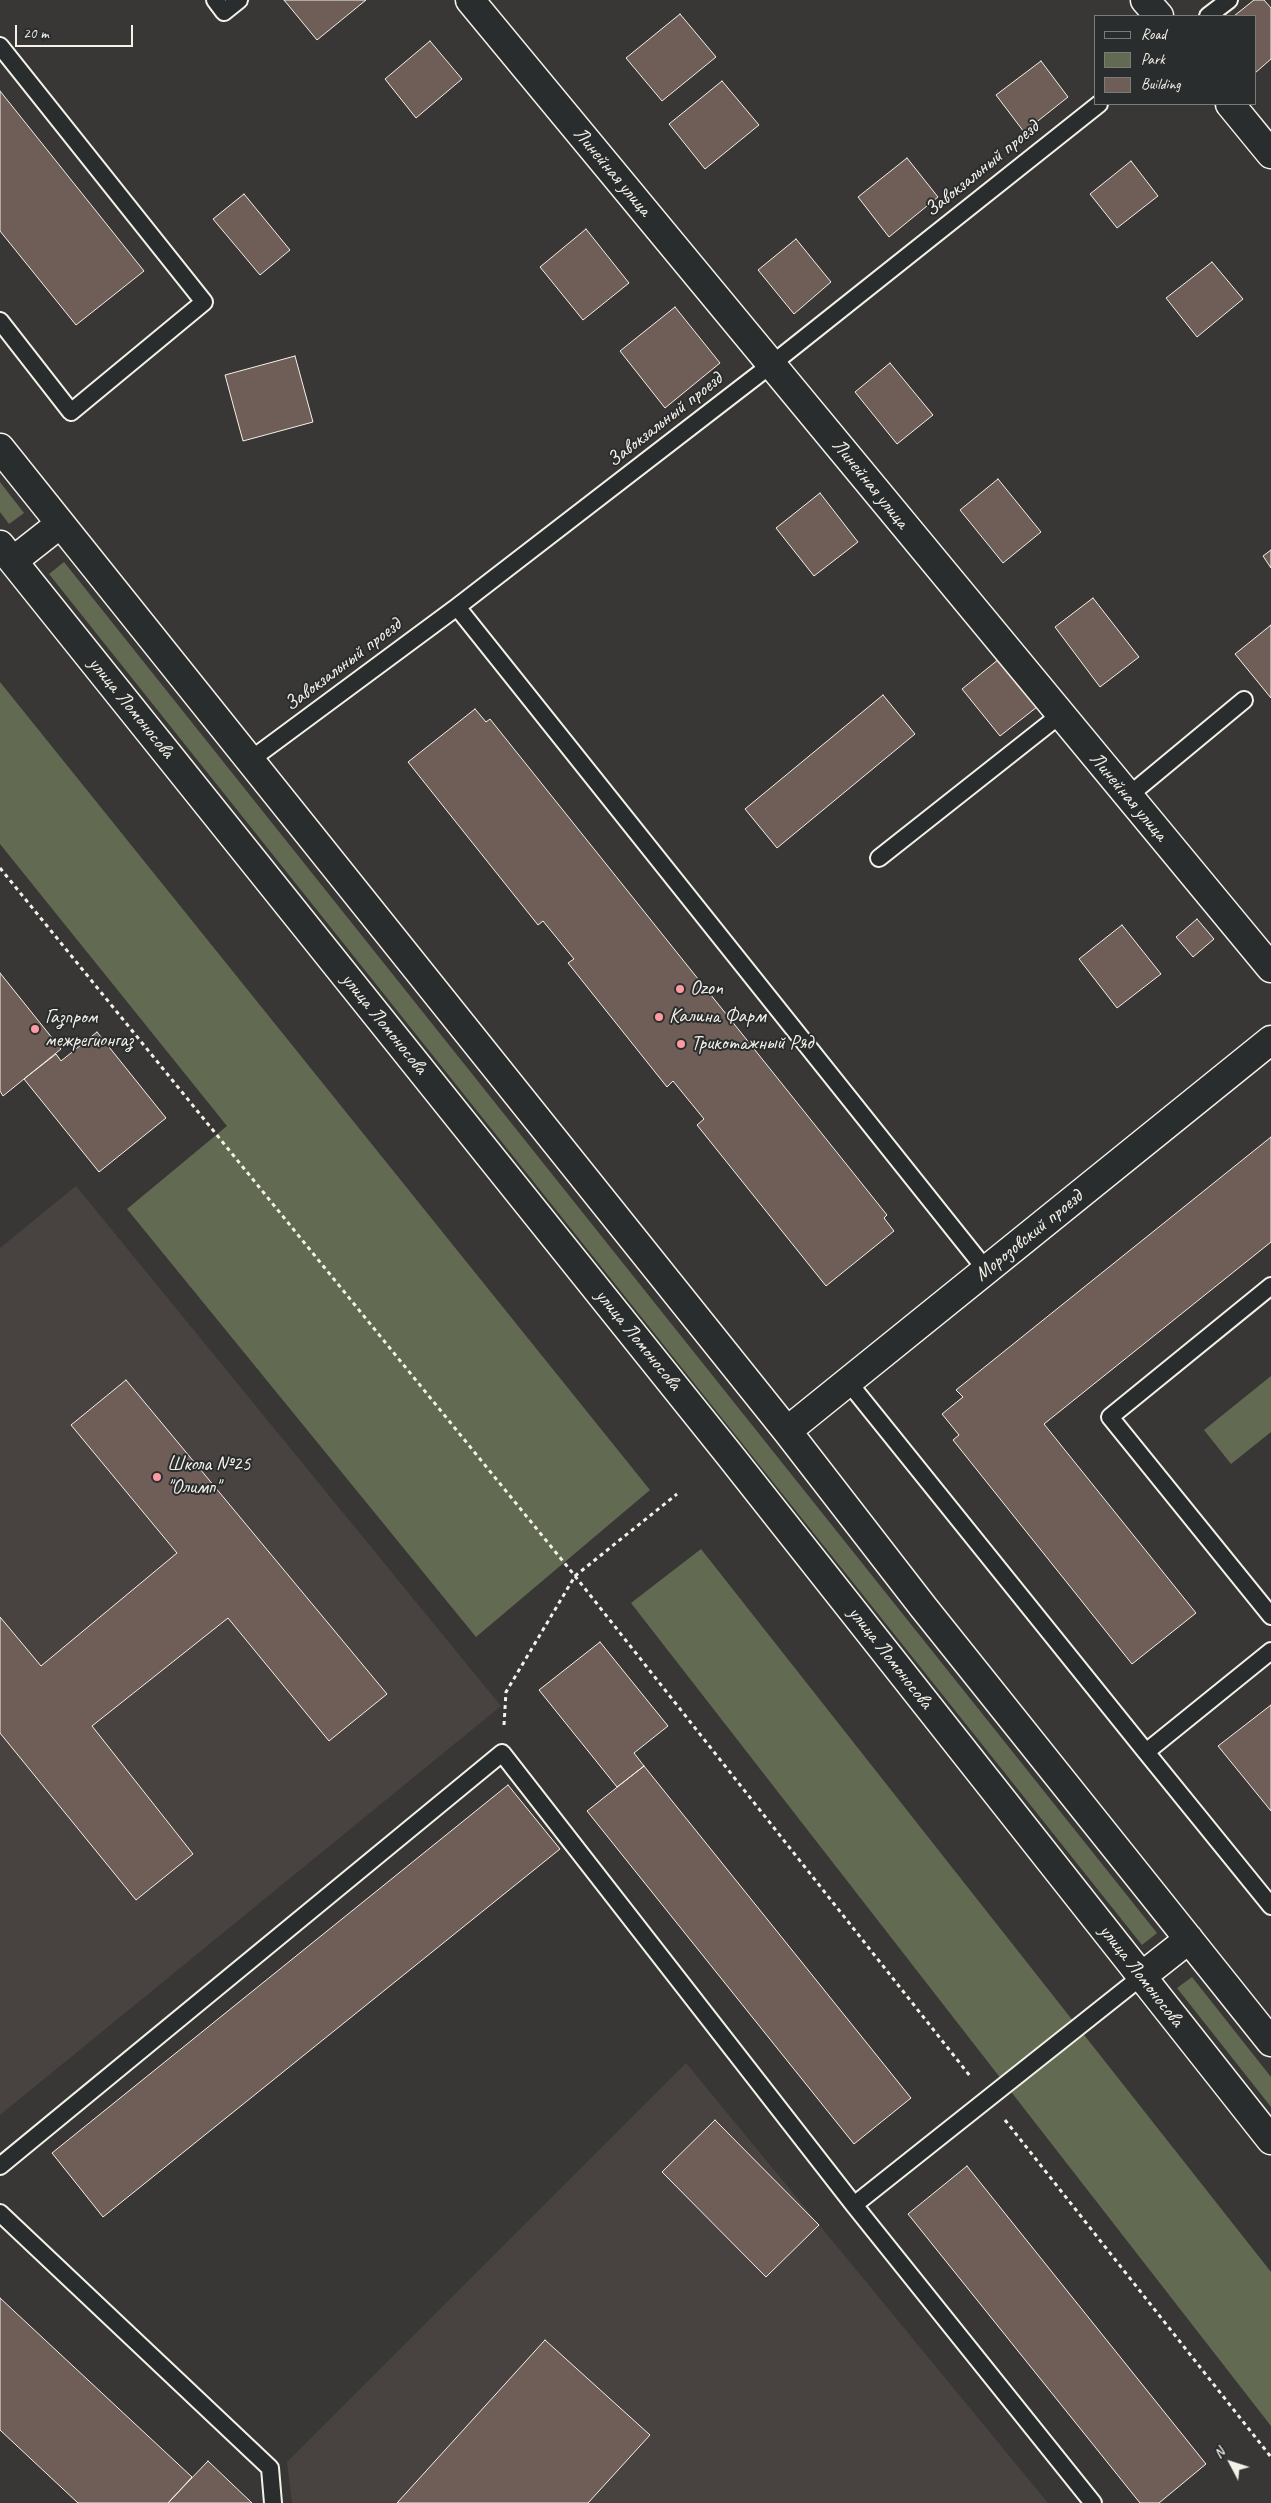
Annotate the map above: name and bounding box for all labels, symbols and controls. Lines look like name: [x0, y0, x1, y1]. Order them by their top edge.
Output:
scale bar: [18, 15, 135, 47]
legend: [1094, 15, 1256, 105]
text: 20 m: [23, 24, 49, 43]
text: Road: [1141, 25, 1166, 44]
text: Park: [1141, 50, 1165, 69]
text: Building: [1141, 75, 1180, 94]
street label: Завокзальный проезд: [920, 116, 1044, 222]
street label: Линейная улица: [568, 123, 656, 221]
street label: Завокзальный проезд: [602, 367, 728, 473]
street label: Линейная улица: [826, 434, 914, 534]
street label: Завокзальный проезд: [280, 613, 406, 717]
street label: улица Ломоносова: [83, 652, 179, 764]
street label: Линейная улица: [1084, 748, 1172, 846]
street label: улица Ломоносова: [336, 968, 432, 1080]
place label: Ozon: [690, 977, 723, 1001]
marker: Ozon: [674, 983, 686, 995]
place label: Калина Фарм: [669, 1005, 766, 1029]
place label: Газпром межрегионгаз: [45, 1006, 133, 1053]
marker: Калина Фарм: [653, 1011, 665, 1023]
marker: Газпром межрегионгаз: [29, 1023, 41, 1035]
place label: Трикотажный Ряд: [691, 1032, 813, 1056]
marker: Трикотажный Ряд: [675, 1038, 687, 1050]
street label: Морозовский проезд: [970, 1185, 1088, 1287]
street label: улица Ломоносова: [590, 1284, 686, 1396]
place label: Школа №25 "Олимп": [167, 1453, 250, 1500]
marker: Школа №25 "Олимп": [151, 1471, 163, 1483]
street label: улица Ломоносова: [843, 1602, 937, 1714]
street label: улица Ломоносова: [1094, 1920, 1188, 2032]
north arrow: [1206, 2438, 1256, 2488]
text: N: [1210, 2444, 1228, 2462]

